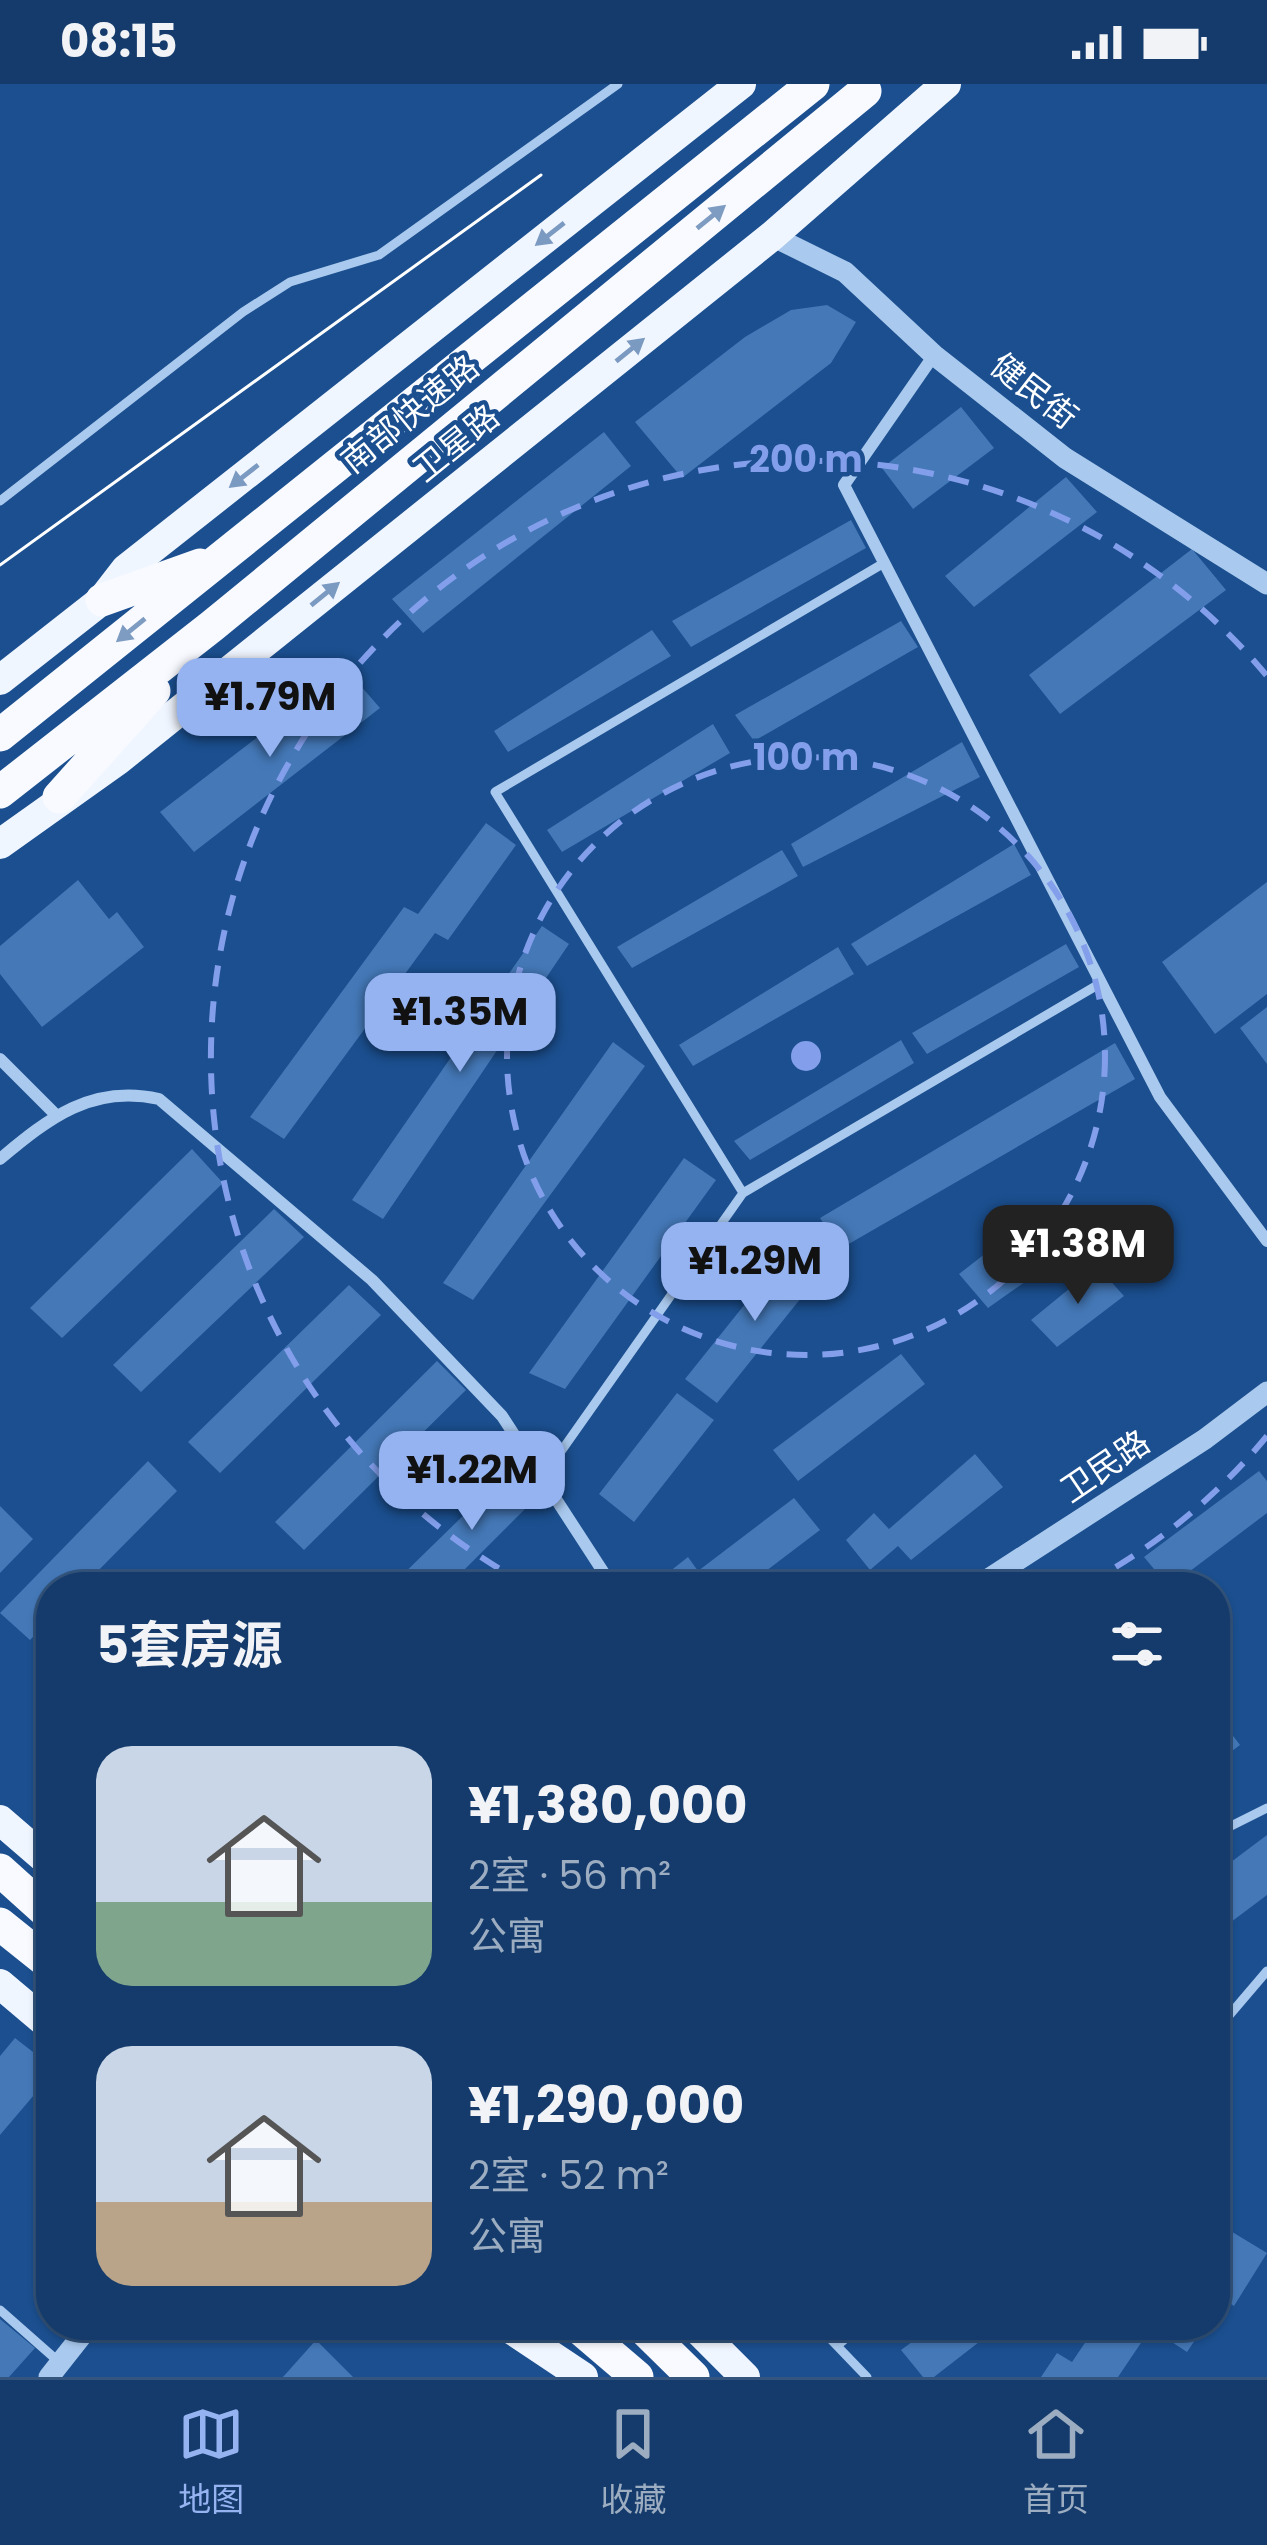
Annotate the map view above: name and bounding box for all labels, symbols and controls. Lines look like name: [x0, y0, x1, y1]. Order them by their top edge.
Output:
text: 08:15: [60, 10, 177, 73]
one-way arrow: [696, 205, 727, 230]
one-way arrow: [534, 221, 565, 246]
one-way arrow: [614, 338, 645, 363]
street label: 健民街: [981, 342, 1087, 440]
street label: 南部快速路: [331, 344, 489, 484]
street label: 卫星路: [403, 394, 509, 492]
text: 200 m: [749, 434, 863, 485]
one-way arrow: [228, 463, 259, 488]
one-way arrow: [310, 581, 341, 607]
one-way arrow: [116, 617, 147, 642]
pin: ¥1.79M: [172, 658, 368, 760]
text: ¥1.79M: [204, 669, 336, 724]
text: 100 m: [753, 732, 859, 783]
pin: ¥1.35M: [362, 973, 558, 1075]
text: ¥1.35M: [392, 984, 528, 1039]
centre of rings: [785, 1035, 827, 1077]
pin: ¥1.38M: [980, 1205, 1176, 1307]
text: ¥1.38M: [1010, 1216, 1146, 1271]
pin: ¥1.29M: [657, 1222, 853, 1324]
text: ¥1.29M: [688, 1233, 822, 1288]
street label: 卫民路: [1051, 1419, 1159, 1513]
pin: ¥1.22M: [374, 1431, 570, 1533]
text: ¥1.22M: [406, 1442, 538, 1497]
text: 5套房源: [96, 1609, 282, 1681]
icon: filters: [1104, 1611, 1170, 1677]
text: ¥1,380,000: [468, 1769, 748, 1841]
icon: home: [192, 1794, 336, 1938]
text: 2室 · 56 m²: [468, 1848, 671, 1903]
text: 公寓: [468, 1909, 546, 1964]
text: ¥1,290,000: [468, 2069, 744, 2141]
icon: home: [192, 2094, 336, 2238]
text: 2室 · 52 m²: [468, 2148, 669, 2203]
text: 公寓: [468, 2209, 546, 2264]
tab: 地图: [178, 2401, 244, 2525]
tab: 收藏: [600, 2401, 666, 2525]
tab: 首页: [1023, 2401, 1089, 2525]

